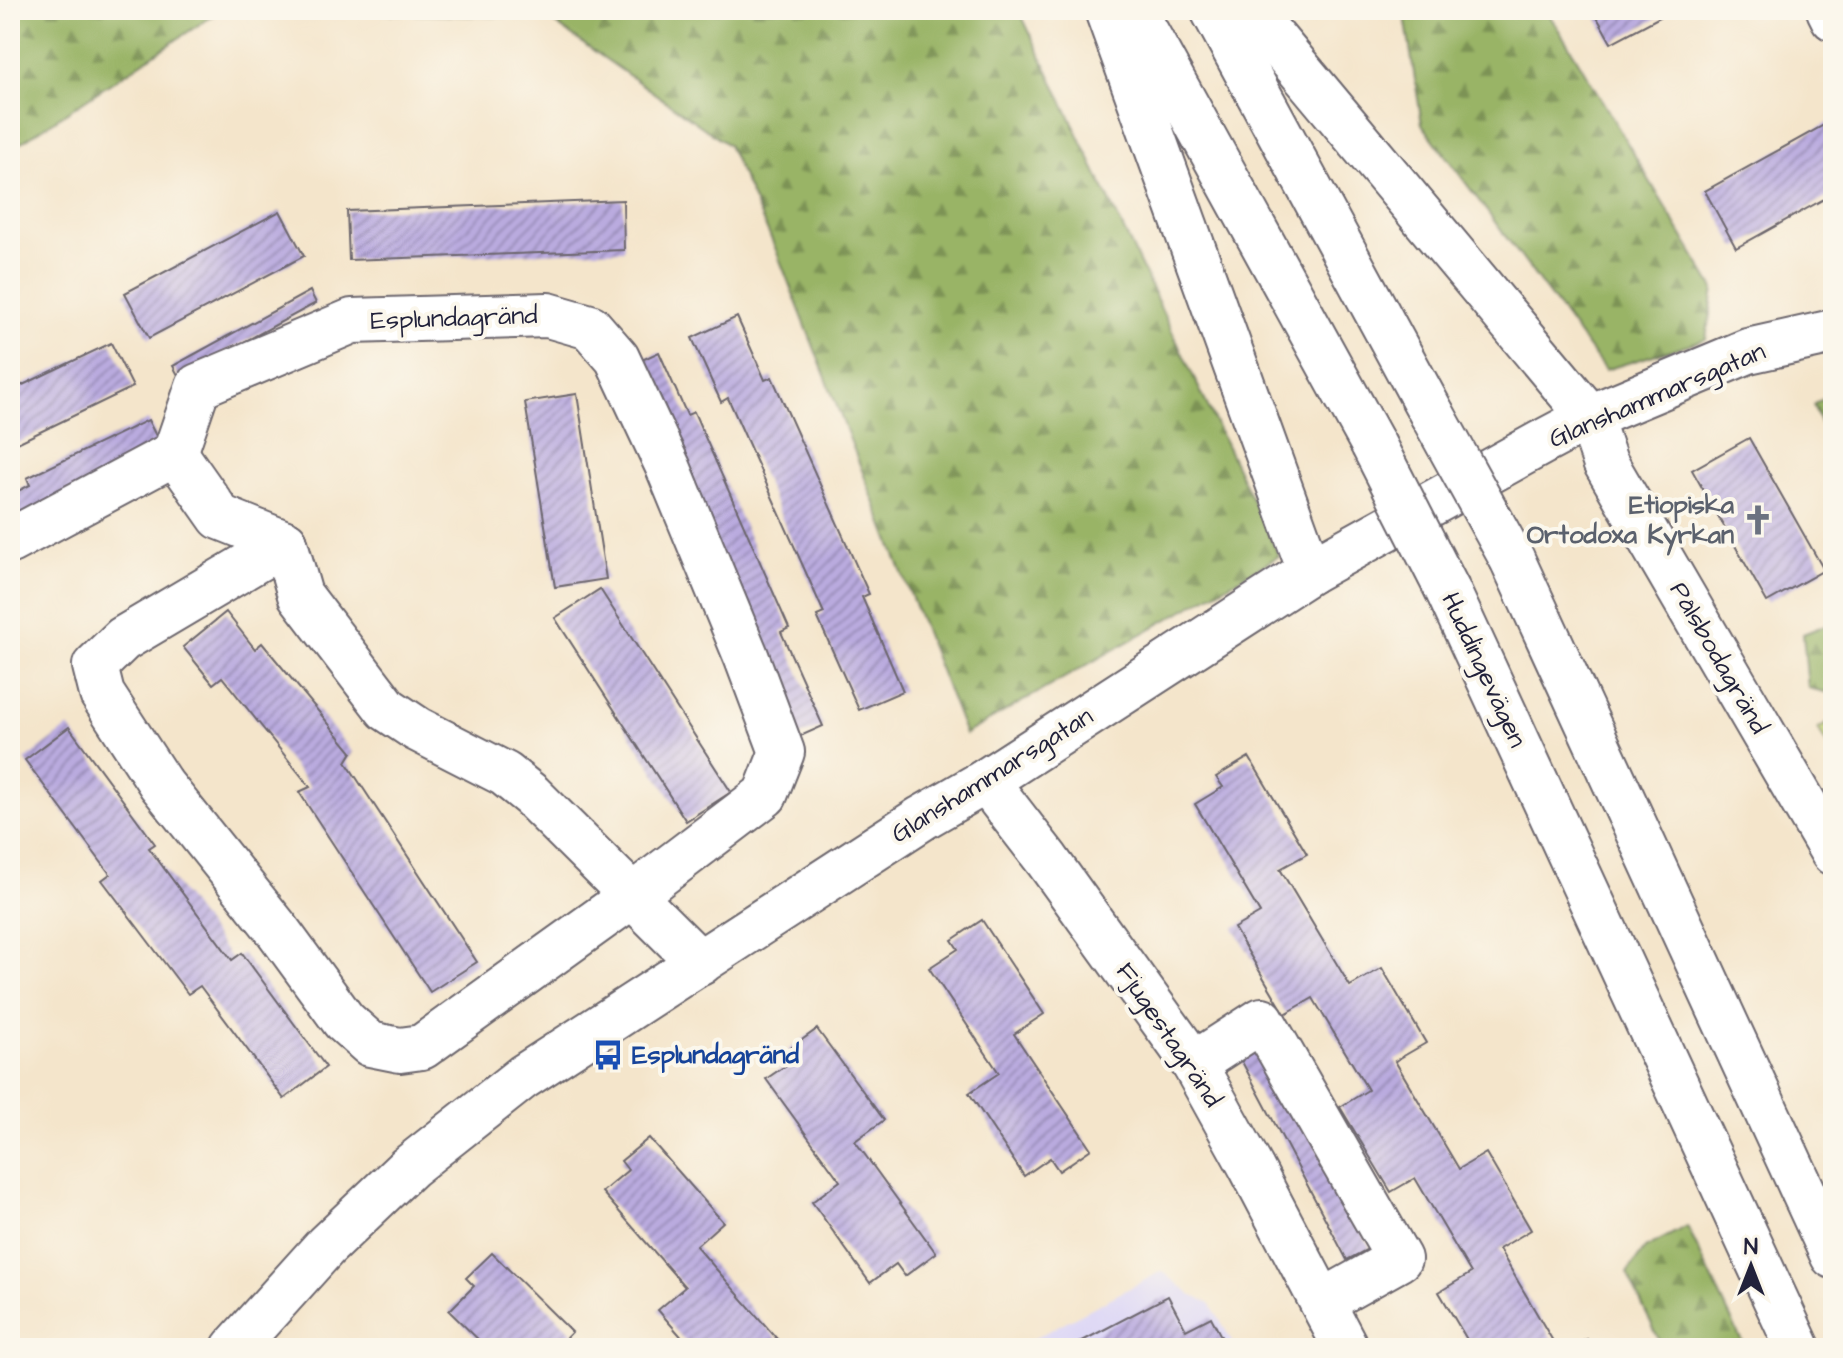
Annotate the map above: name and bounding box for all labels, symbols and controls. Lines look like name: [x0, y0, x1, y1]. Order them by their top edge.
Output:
street label: Esplundagränd: [370, 297, 538, 341]
street label: Glanshammarsgatan: [1543, 333, 1772, 459]
place label: Etiopiska Ortodoxa Kyrkan: [1527, 487, 1735, 556]
church icon: Etiopiska Ortodoxa Kyrkan: [1741, 503, 1775, 537]
street label: Pålsbodagränd: [1659, 575, 1777, 742]
street label: Huddingevägen: [1431, 587, 1536, 754]
street label: Glanshammarsgatan: [884, 698, 1101, 853]
street label: Fjugestagränd: [1106, 956, 1231, 1116]
place label: Esplundagränd: [632, 1037, 800, 1076]
bus stop icon: Esplundagränd: [591, 1038, 625, 1072]
north arrow: [1711, 1226, 1791, 1306]
text: N: [1744, 1232, 1758, 1263]

